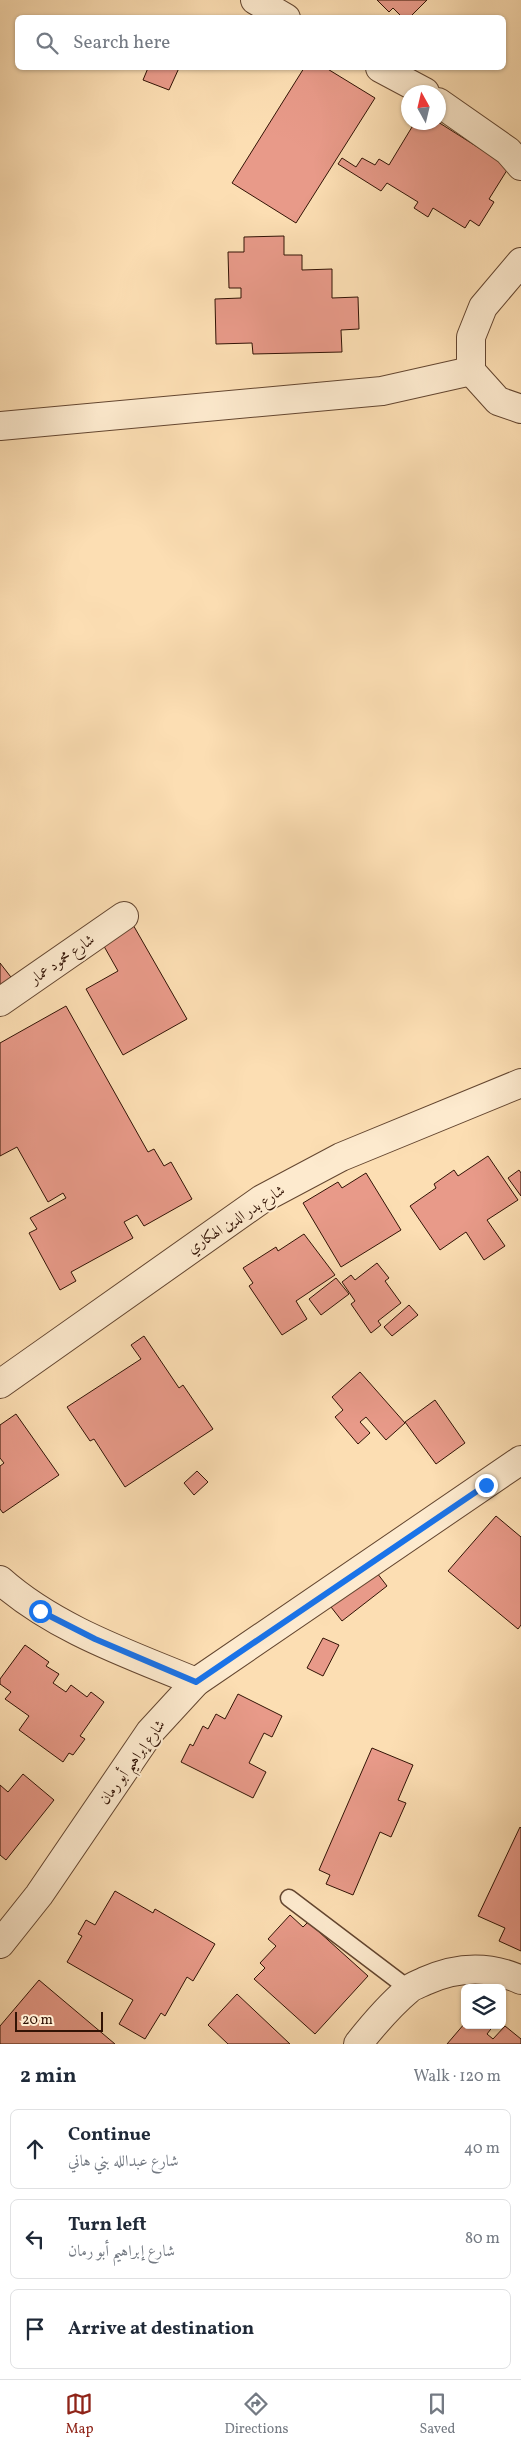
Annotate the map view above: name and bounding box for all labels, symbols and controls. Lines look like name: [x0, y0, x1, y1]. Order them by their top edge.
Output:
search box: [15, 15, 506, 70]
icon: search: [33, 29, 61, 57]
text: Search here: [73, 30, 170, 56]
north arrow: [401, 85, 446, 130]
street label: شارع محمود عمار: [25, 930, 100, 992]
street label: شارع بدر الدين الهكاري: [184, 1181, 290, 1261]
route end: [475, 1474, 498, 1497]
route start: [29, 1600, 52, 1623]
street label: شارع إبراهيم أبو رمان: [94, 1715, 174, 1811]
map controls: [461, 1984, 506, 2029]
button: layers: [461, 1984, 506, 2029]
scale bar: [15, 2009, 102, 2032]
text: 20 m: [22, 2011, 53, 2030]
text: 2 min: [20, 2062, 77, 2091]
text: Walk · 120 m: [413, 2066, 501, 2088]
text: Continue: [68, 2122, 151, 2148]
icon: ahead: [21, 2135, 49, 2163]
text: 40 m: [464, 2138, 500, 2160]
text: شارع عبدالله بني هاني: [68, 2151, 179, 2173]
text: Turn left: [68, 2212, 147, 2238]
icon: left: [21, 2225, 49, 2253]
text: 80 m: [465, 2228, 500, 2250]
text: شارع إبراهيم أبو رمان: [68, 2241, 175, 2263]
icon: arrive: [21, 2315, 49, 2343]
text: Arrive at destination: [68, 2316, 254, 2342]
tab: Map: [65, 2390, 93, 2439]
tab: Directions: [224, 2390, 289, 2439]
tab: Saved: [419, 2390, 456, 2439]

